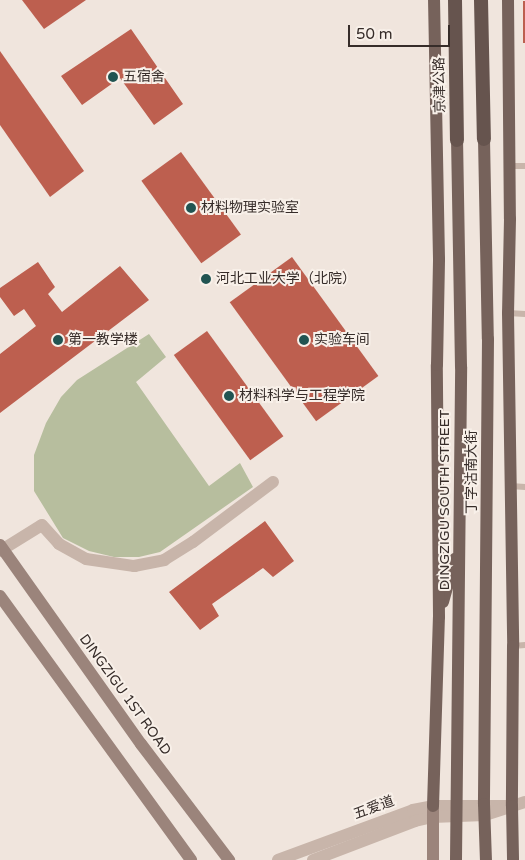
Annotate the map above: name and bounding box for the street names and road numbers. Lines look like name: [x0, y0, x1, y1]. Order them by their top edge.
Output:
street label: 京津公路: [431, 57, 449, 113]
street label: DINGZIGU SOUTH STREET: [437, 410, 453, 590]
street label: 丁字沽南大街: [464, 430, 480, 514]
street label: DINGZIGU 1ST ROAD: [76, 631, 174, 759]
street label: 五爱道: [351, 793, 397, 823]

